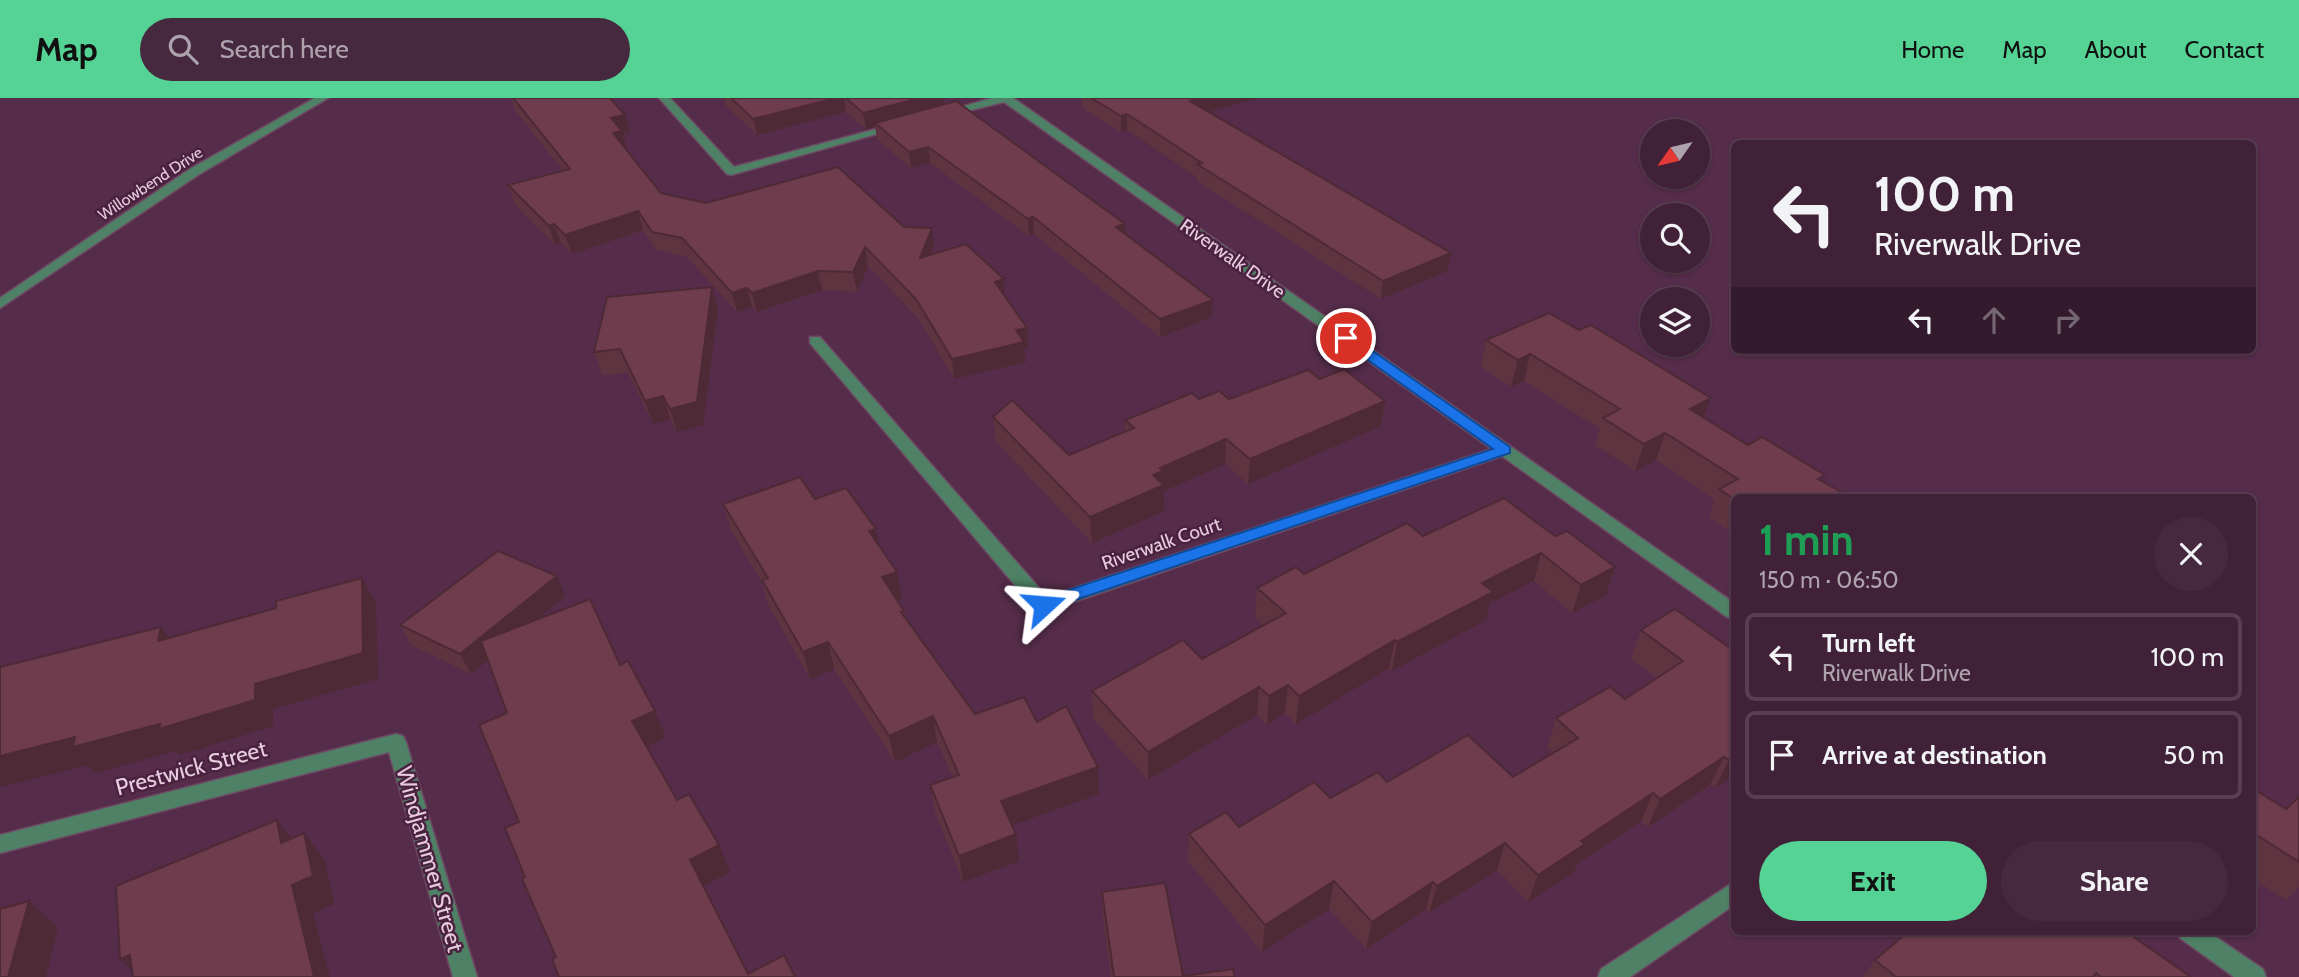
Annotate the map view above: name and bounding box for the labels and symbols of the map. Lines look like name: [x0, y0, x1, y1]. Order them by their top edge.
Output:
north arrow: [1640, 119, 1710, 189]
street label: Willowbend Drive: [95, 143, 206, 224]
street label: Riverwalk Drive: [1176, 214, 1290, 303]
pin: [1316, 308, 1376, 368]
street label: Riverwalk Court: [1099, 512, 1224, 575]
position arrow: [1007, 568, 1081, 642]
street label: Prestwick Street: [112, 734, 270, 802]
street label: Windjammer Street: [390, 763, 470, 955]

